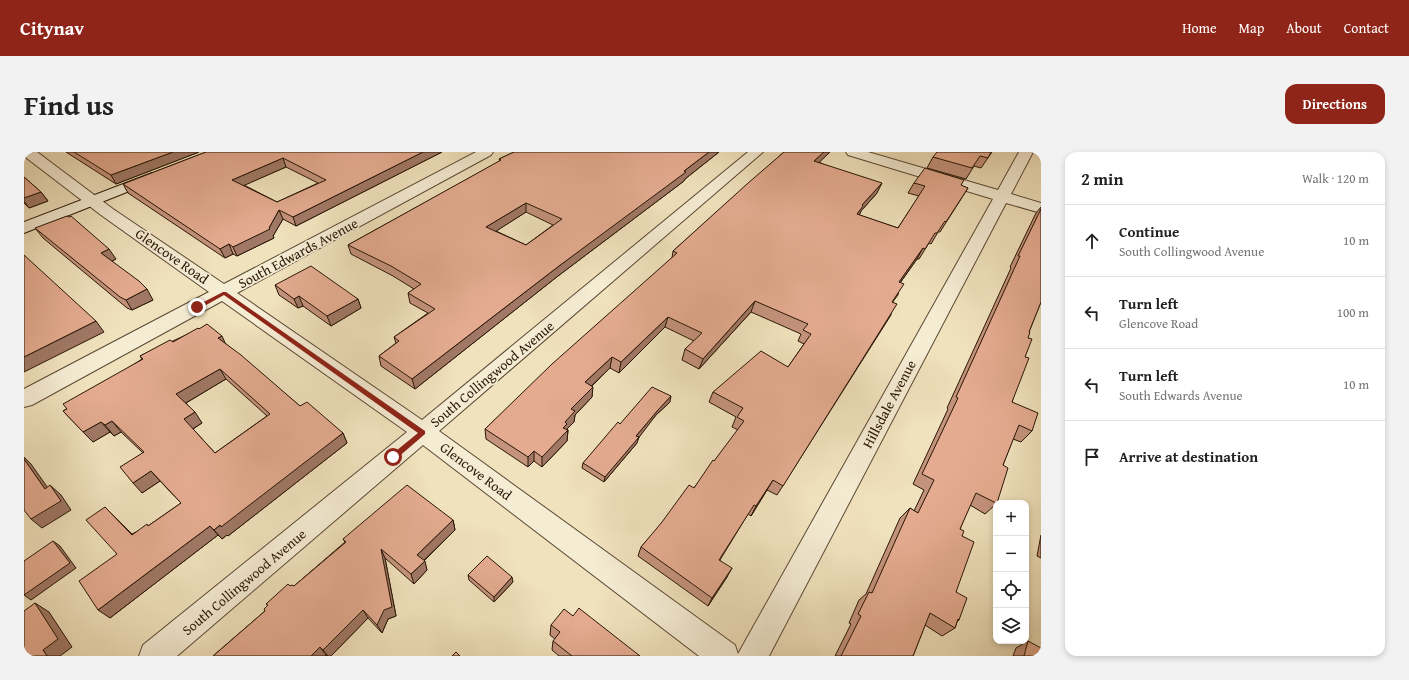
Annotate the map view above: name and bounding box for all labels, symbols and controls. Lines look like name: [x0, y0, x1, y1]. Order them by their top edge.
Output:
text: Citynav: [20, 14, 84, 42]
text: Home: [1182, 18, 1217, 38]
text: Map: [1239, 18, 1264, 38]
text: About: [1286, 18, 1322, 38]
text: Contact: [1344, 18, 1389, 38]
text: Find us: [24, 84, 114, 125]
button: Directions: [1285, 84, 1385, 124]
text: 2 min: [1081, 166, 1123, 191]
text: Walk · 120 m: [1302, 169, 1369, 188]
street label: South Edwards Avenue: [235, 213, 362, 293]
text: Continue: [1119, 221, 1180, 242]
street label: Glencove Road: [131, 223, 213, 289]
icon: ahead: [1081, 230, 1103, 252]
text: 10 m: [1343, 231, 1369, 250]
text: South Collingwood Avenue: [1119, 242, 1264, 261]
text: Turn left: [1119, 293, 1178, 314]
route end: [188, 298, 206, 316]
icon: left: [1081, 302, 1103, 324]
text: 100 m: [1337, 303, 1369, 322]
text: Glencove Road: [1119, 314, 1198, 333]
street label: South Collingwood Avenue: [426, 316, 559, 432]
street label: Hillsdale Avenue: [857, 356, 921, 452]
text: Turn left: [1119, 365, 1178, 386]
icon: left: [1081, 374, 1103, 396]
text: 10 m: [1343, 375, 1369, 394]
text: South Edwards Avenue: [1119, 386, 1243, 405]
street label: Glencove Road: [436, 437, 516, 505]
icon: arrive: [1081, 446, 1103, 468]
text: Arrive at destination: [1119, 446, 1258, 467]
route start: [384, 448, 402, 466]
map controls: [993, 500, 1029, 644]
button: +: [993, 500, 1029, 536]
street label: South Collingwood Avenue: [178, 524, 311, 640]
button: −: [993, 536, 1029, 572]
button: locate: [993, 572, 1029, 608]
button: layers: [993, 608, 1029, 644]

